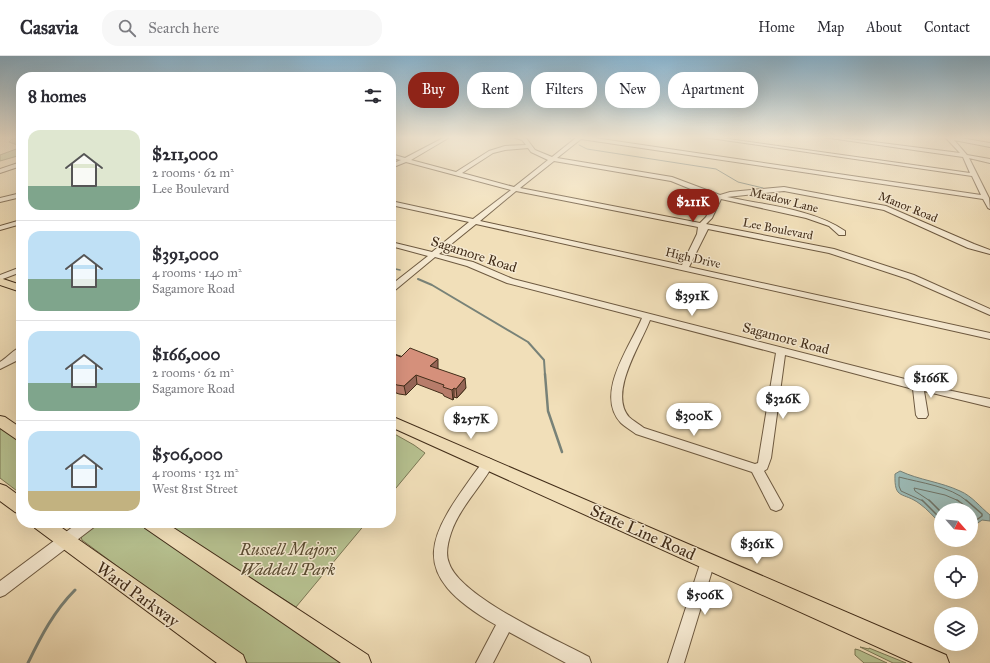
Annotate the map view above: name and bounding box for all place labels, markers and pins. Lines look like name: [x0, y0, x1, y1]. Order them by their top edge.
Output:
pin: $211K: [665, 189, 721, 223]
pin: $391K: [664, 283, 720, 317]
pin: $166K: [903, 365, 959, 399]
pin: $326K: [755, 386, 811, 420]
pin: $300K: [666, 403, 722, 437]
pin: $257K: [443, 406, 499, 440]
pin: $361K: [729, 531, 785, 565]
pin: $506K: [677, 582, 733, 616]

